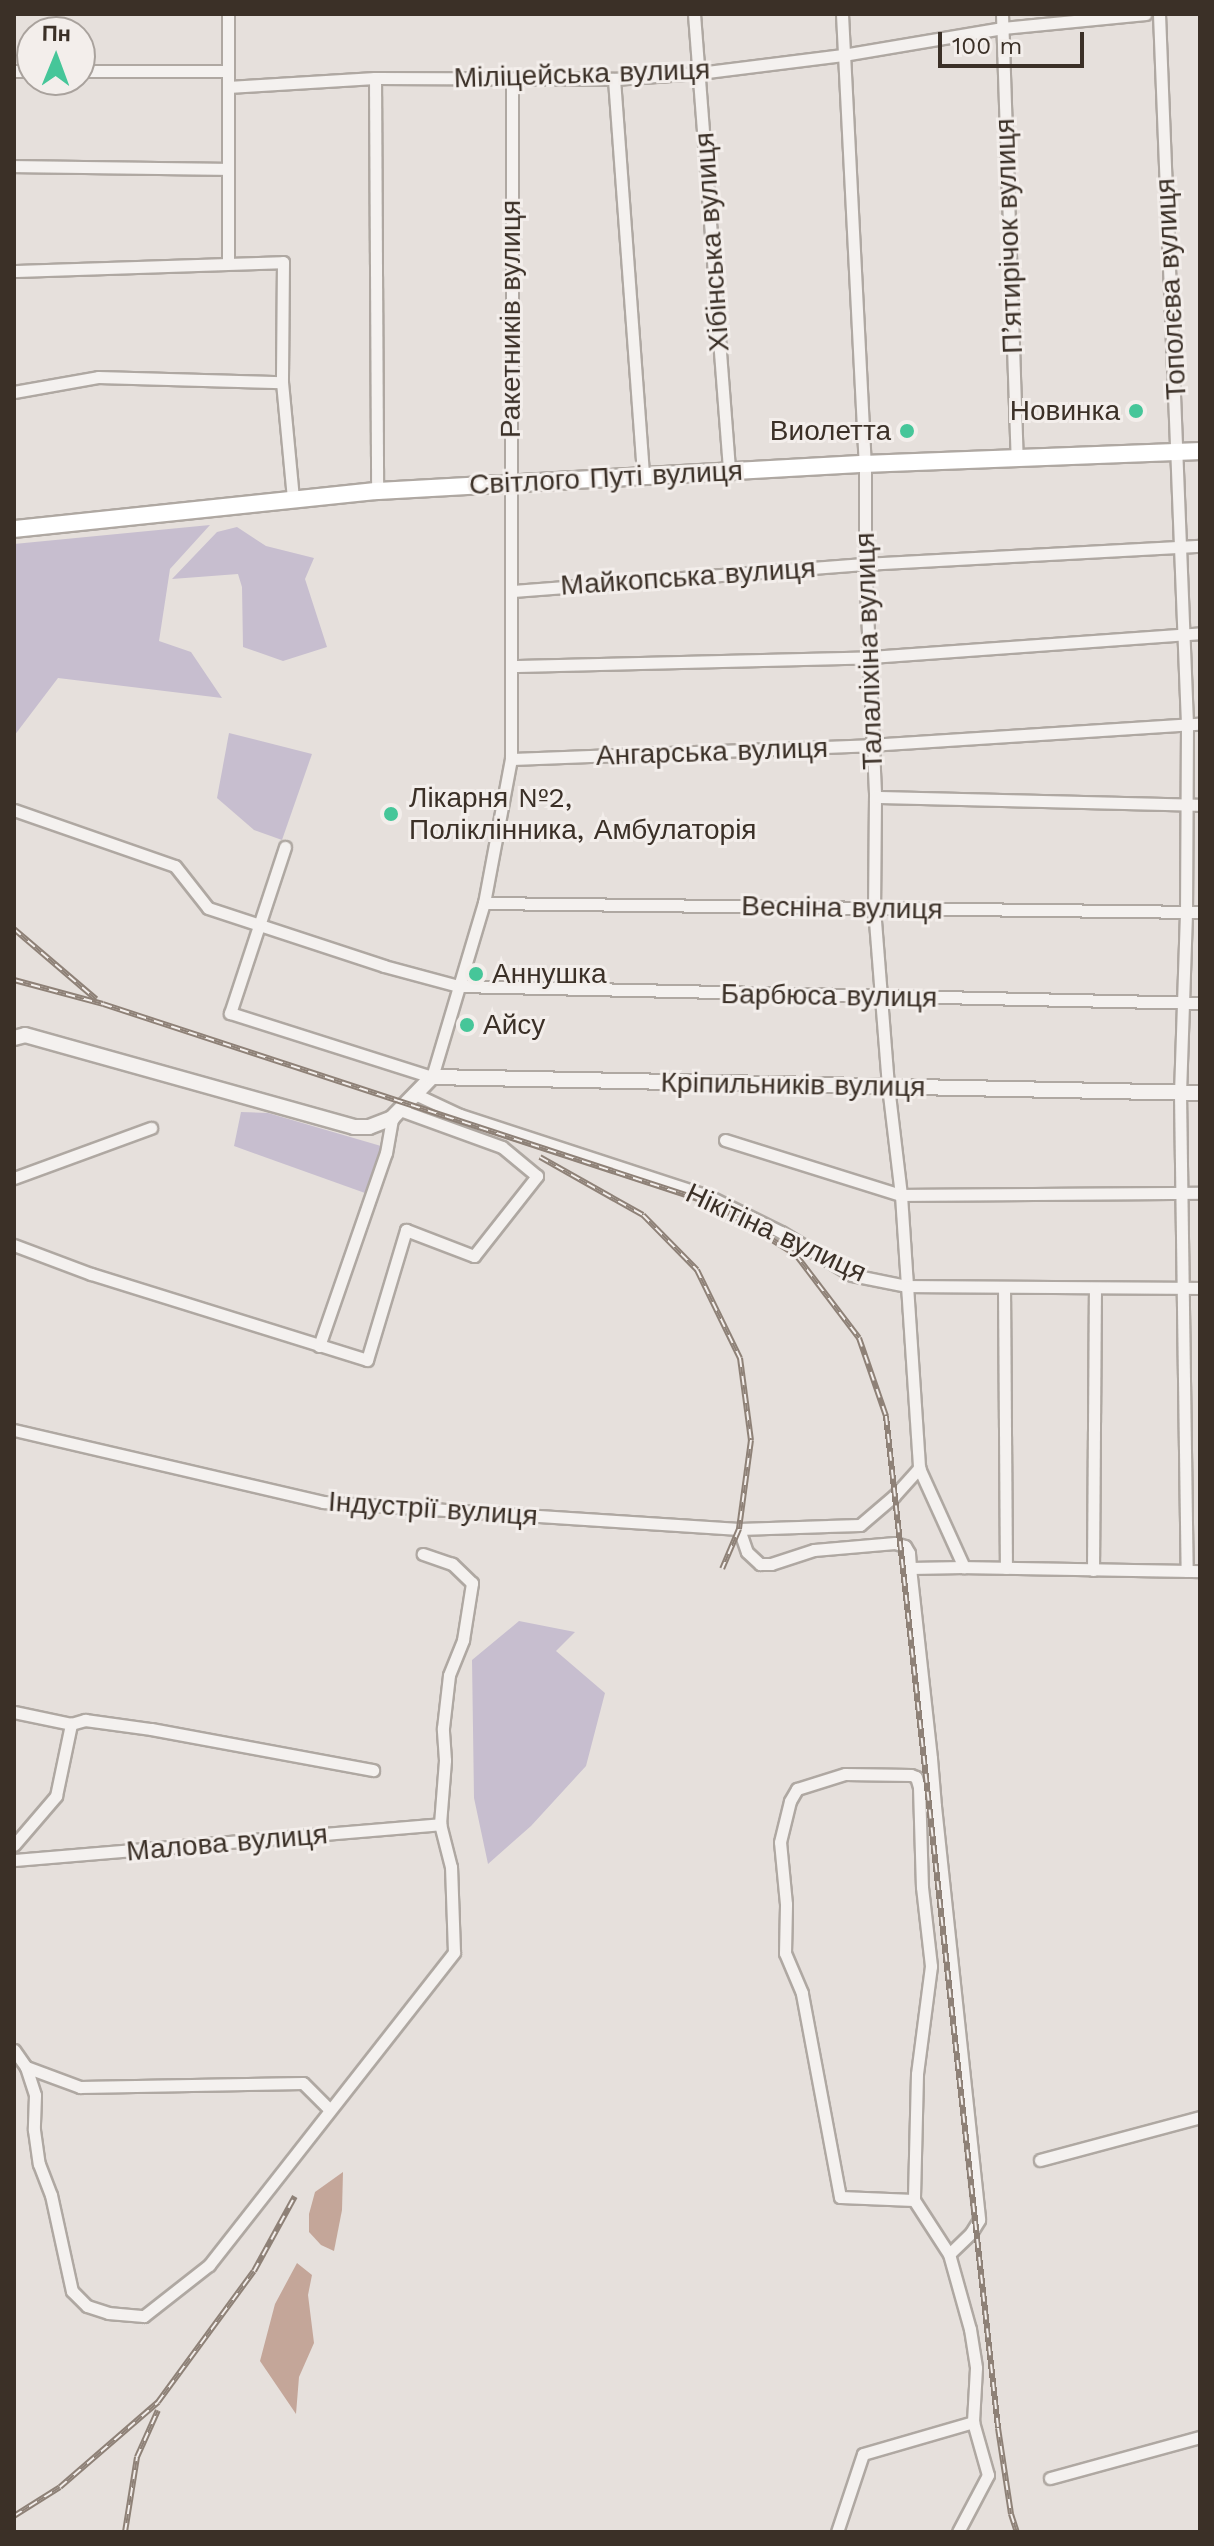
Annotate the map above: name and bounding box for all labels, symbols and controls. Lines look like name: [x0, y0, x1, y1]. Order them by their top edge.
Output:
north arrow: [16, 16, 96, 96]
scale bar: [942, 16, 1088, 66]
text: Пн: [42, 21, 71, 46]
text: 100 m: [952, 32, 1022, 60]
street label: Міліцейська вулиця: [453, 53, 711, 95]
street label: П’ятирічок вулиця: [988, 118, 1030, 354]
street label: Хібінська вулиця: [688, 131, 736, 353]
street label: Тополєва вулиця: [1148, 177, 1194, 401]
street label: Ракетників вулиця: [494, 200, 528, 438]
place label: Новинка: [1010, 394, 1120, 428]
marker: Новинка: [1127, 402, 1145, 420]
place label: Виолетта: [770, 414, 891, 448]
marker: Виолетта: [898, 422, 916, 440]
street label: Світлого Путі вулиця: [468, 454, 744, 502]
street label: Талаліхіна вулиця: [848, 532, 890, 770]
street label: Майкопська вулиця: [559, 551, 817, 603]
street label: Ангарська вулиця: [595, 731, 829, 773]
place label: Лікарня №2, Поліклінника, Амбулаторія: [409, 781, 757, 847]
marker: Лікарня №2, Поліклінника, Амбулаторія: [380, 803, 402, 825]
street label: Весніна вулиця: [741, 889, 943, 927]
place label: Аннушка: [492, 957, 607, 991]
marker: Аннушка: [467, 965, 485, 983]
street label: Барбюса вулиця: [720, 977, 938, 1015]
place label: Айсу: [483, 1008, 545, 1042]
marker: Айсу: [458, 1016, 476, 1034]
street label: Кріпильників вулиця: [660, 1066, 926, 1104]
street label: Нікітіна вулиця: [680, 1176, 872, 1290]
street label: Індустрії вулиця: [327, 1485, 539, 1533]
street label: Малова вулиця: [125, 1817, 329, 1869]

